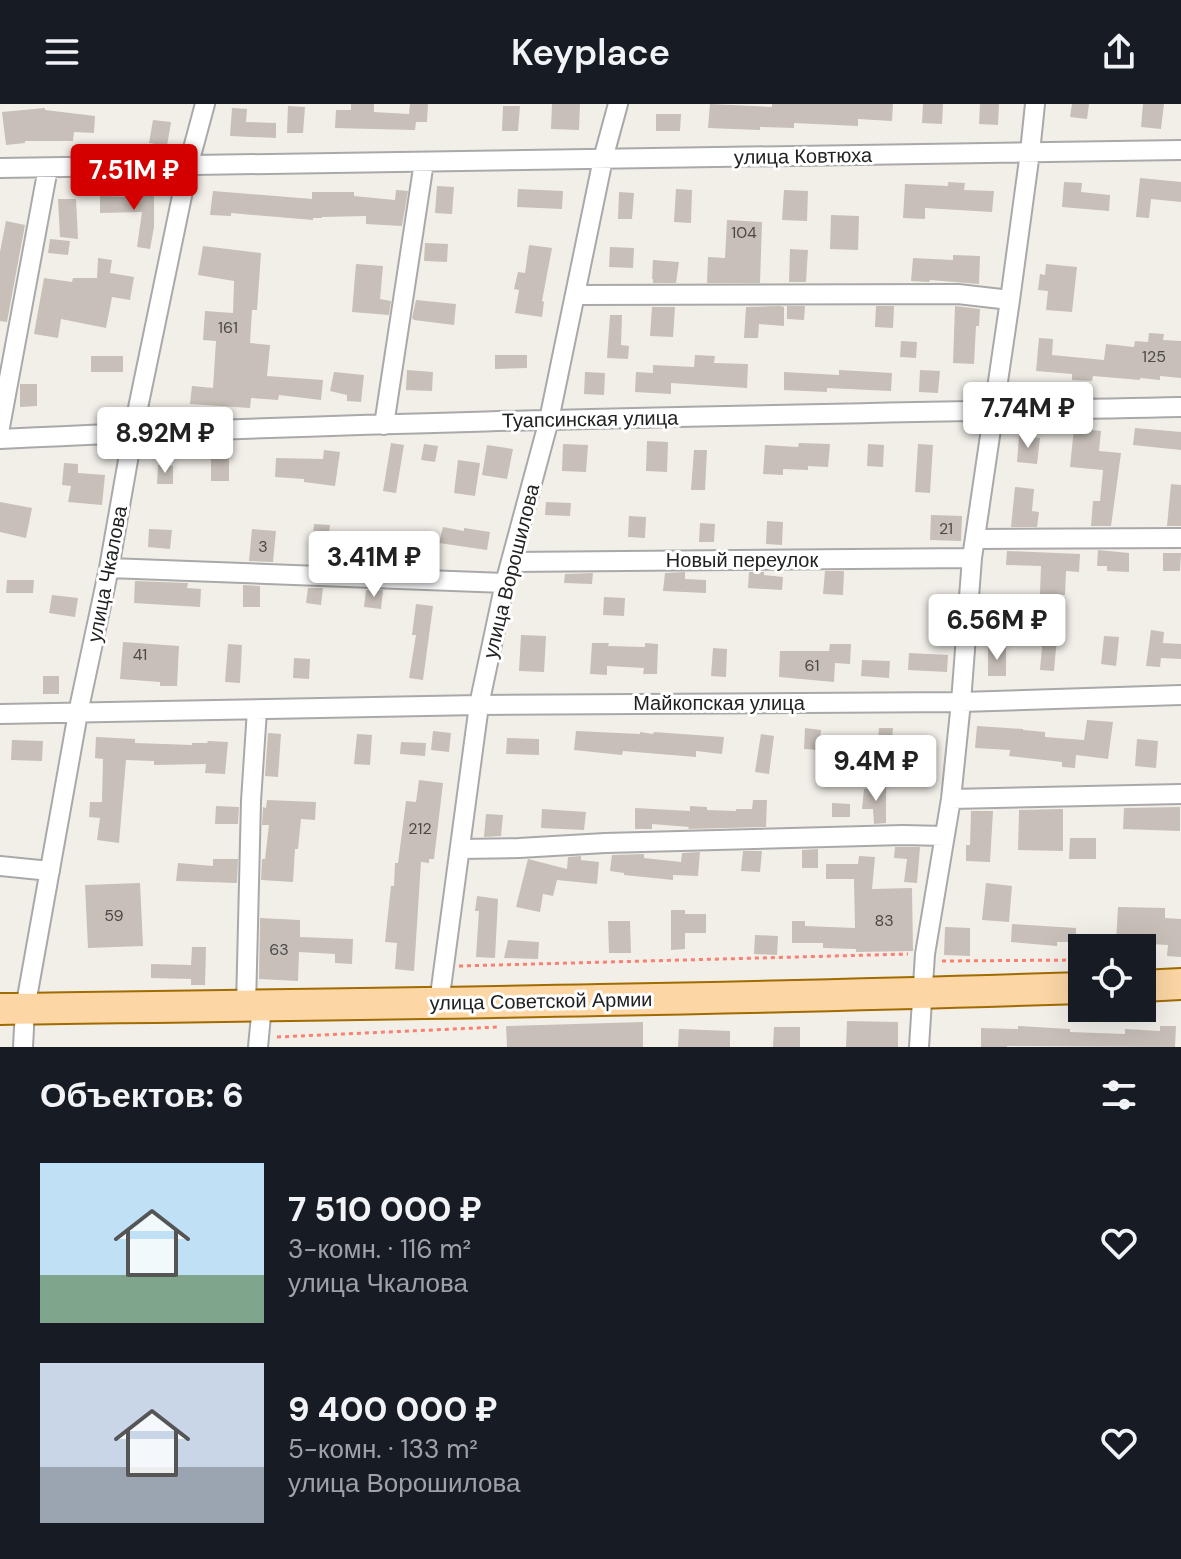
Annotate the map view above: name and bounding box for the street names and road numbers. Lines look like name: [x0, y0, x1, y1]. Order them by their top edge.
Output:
street label: улица Ковтюха: [734, 142, 873, 170]
street label: Туапсинская улица: [502, 404, 679, 434]
street label: улица Ворошилова: [477, 480, 545, 661]
street label: улица Чкалова: [81, 503, 133, 644]
street label: Новый переулок: [666, 547, 818, 573]
street label: Майкопская улица: [633, 690, 806, 716]
street label: улица Советской Армии: [429, 986, 653, 1016]

